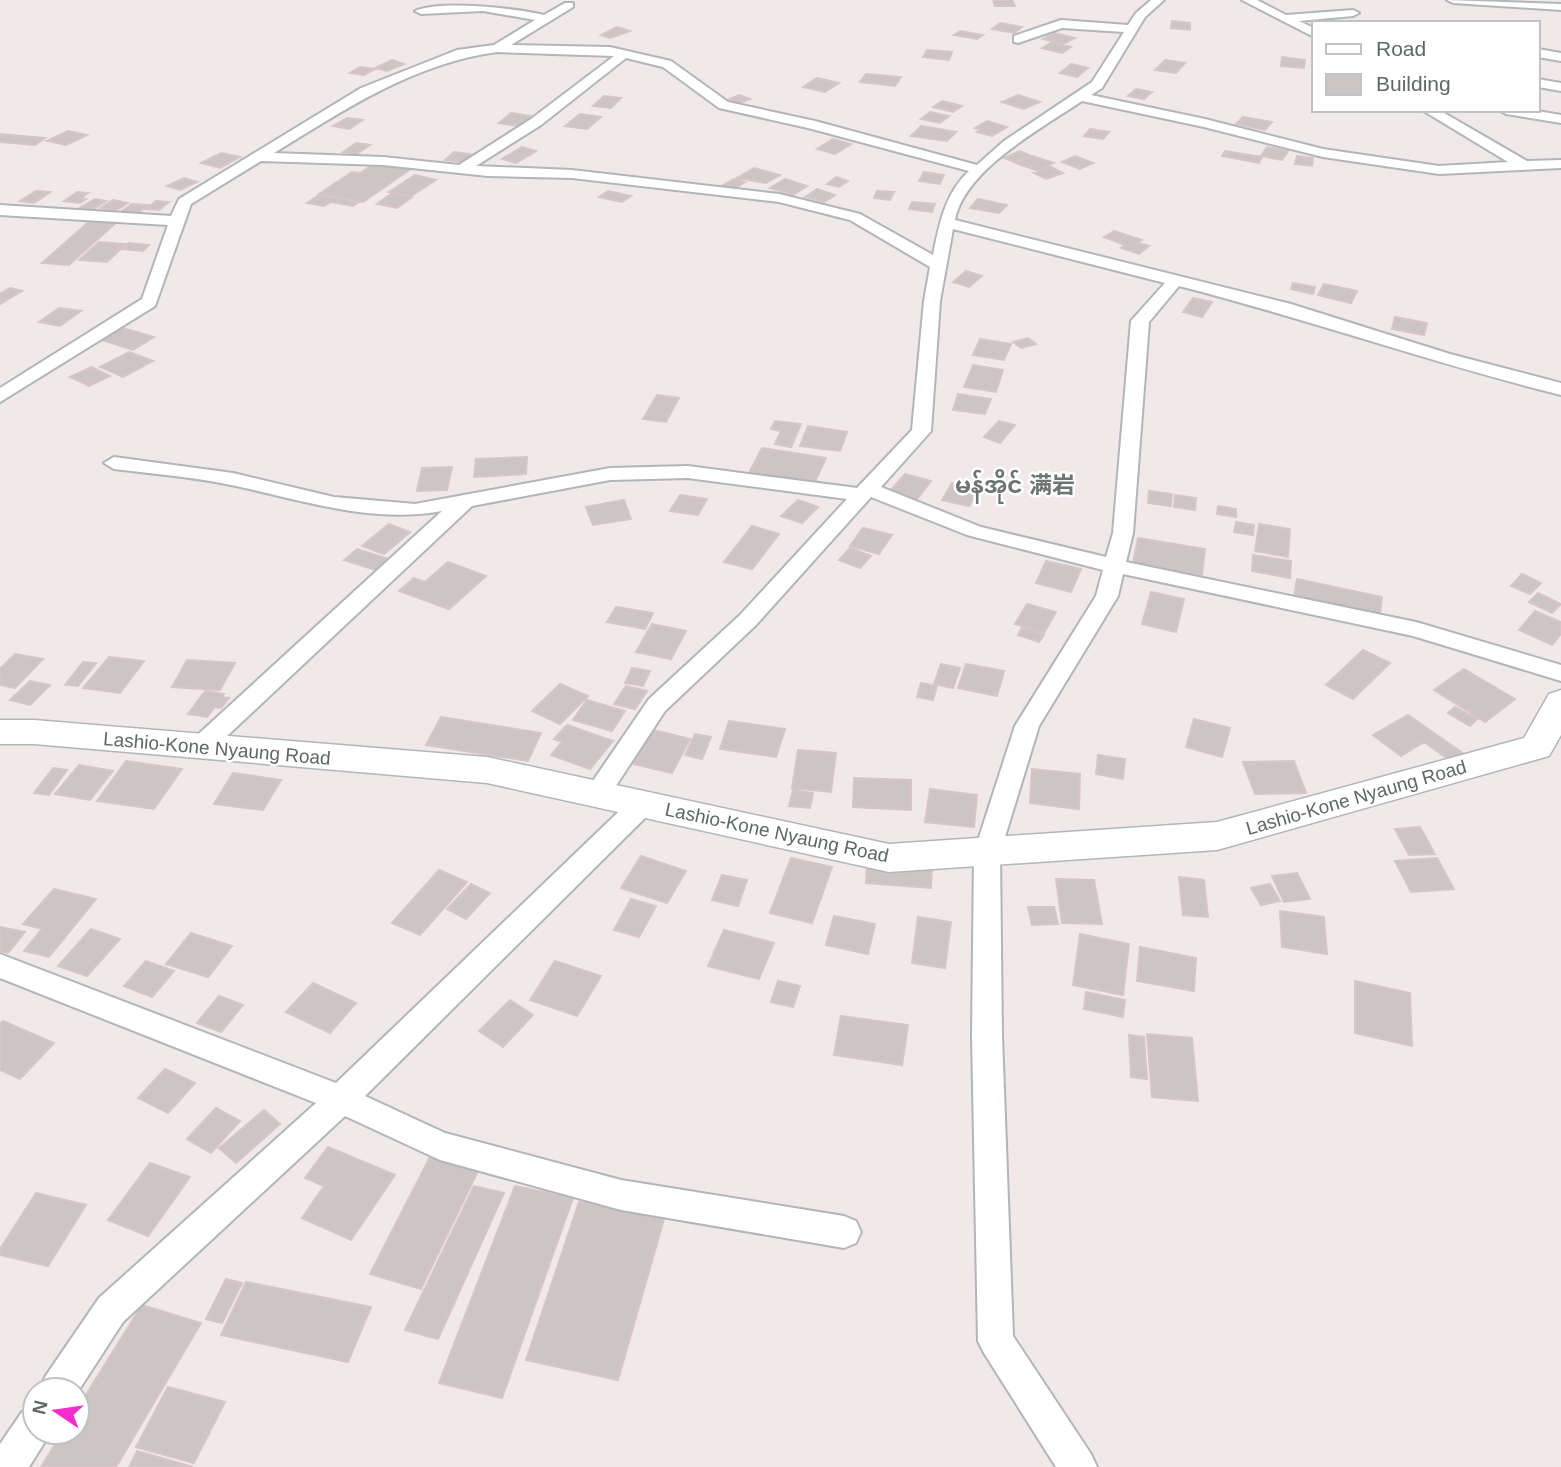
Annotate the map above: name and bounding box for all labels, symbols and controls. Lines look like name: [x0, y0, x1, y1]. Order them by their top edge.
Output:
legend: [1312, 21, 1540, 112]
text: Road: [1376, 37, 1426, 60]
text: Building: [1376, 72, 1451, 95]
district label: မန်အိုင် 满岩: [955, 469, 1075, 504]
street label: Lashio-Kone Nyaung Road: [102, 728, 332, 769]
street label: Lashio-Kone Nyaung Road: [1244, 756, 1469, 839]
street label: Lashio-Kone Nyaung Road: [663, 798, 891, 866]
north arrow: [21, 1376, 91, 1446]
text: N: [28, 1398, 52, 1416]

